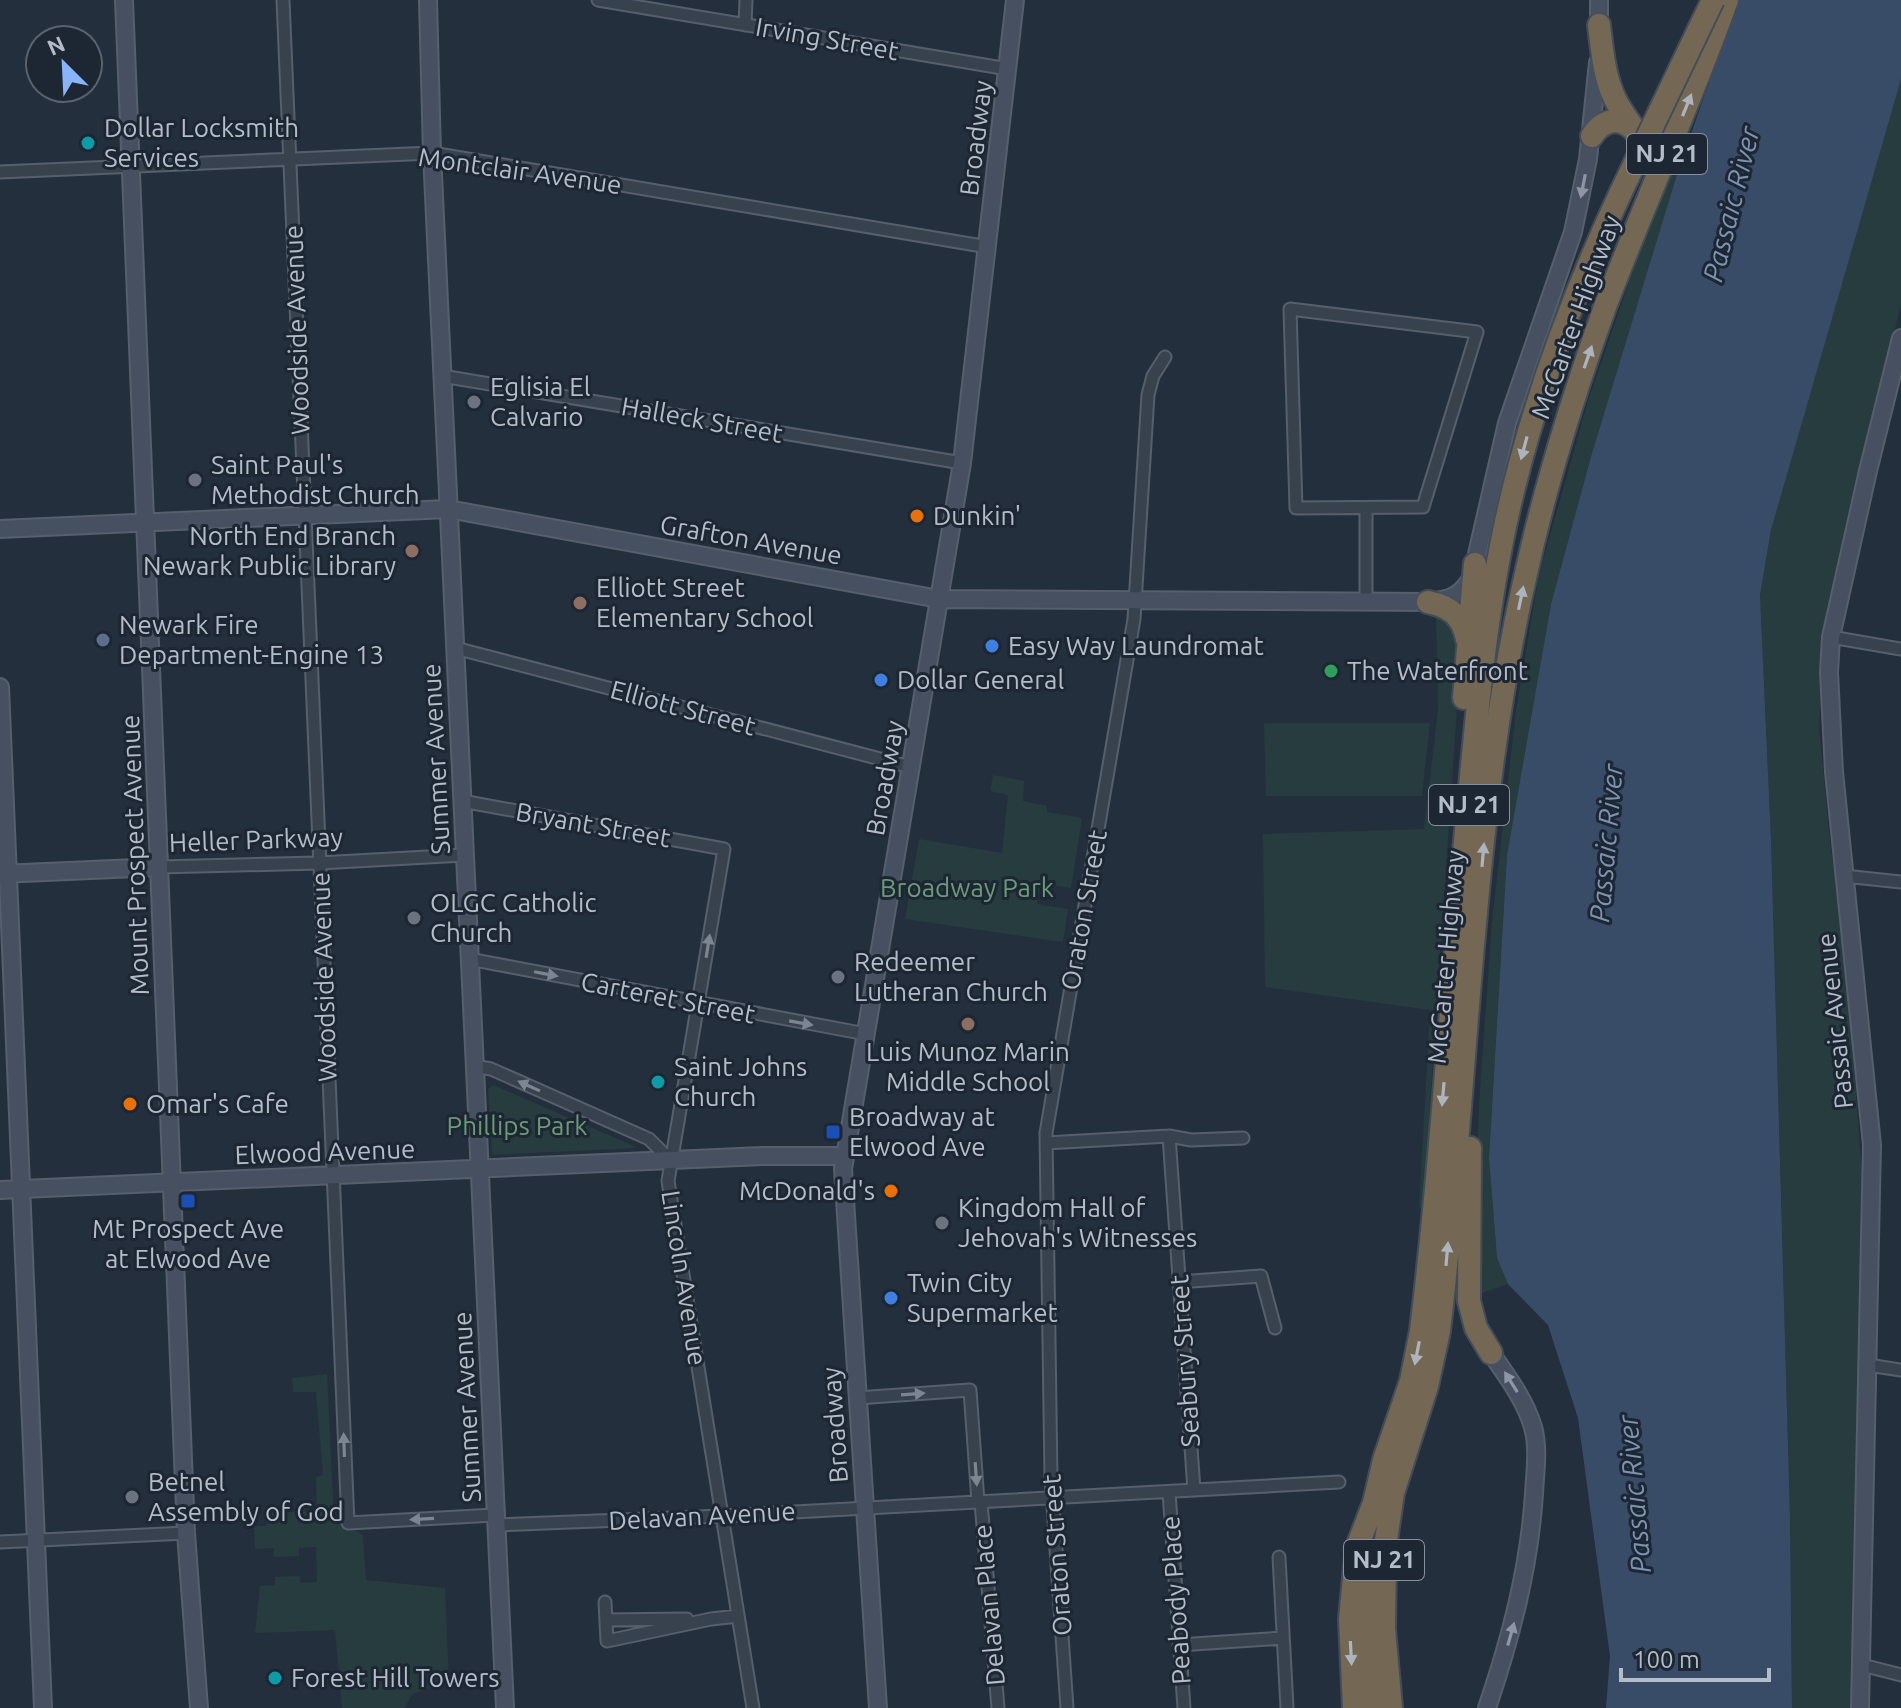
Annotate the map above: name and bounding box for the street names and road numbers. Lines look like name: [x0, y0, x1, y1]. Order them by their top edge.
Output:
street label: Irving Street: [753, 12, 901, 65]
street label: Broadway: [954, 79, 997, 197]
road number: NJ 21: [1627, 134, 1707, 174]
street label: Montclair Avenue: [417, 142, 624, 199]
street label: McCarter Highway: [1525, 211, 1626, 423]
street label: Woodside Avenue: [278, 225, 315, 435]
street label: Halleck Street: [619, 391, 785, 448]
street label: Grafton Avenue: [658, 509, 844, 570]
street label: Summer Avenue: [416, 663, 455, 855]
street label: Elliott Street: [608, 674, 759, 741]
street label: Mount Prospect Avenue: [115, 714, 154, 996]
street label: Broadway: [860, 718, 909, 838]
road number: NJ 21: [1429, 785, 1509, 825]
street label: Bryant Street: [514, 797, 673, 852]
street label: Heller Parkway: [169, 822, 343, 857]
street label: Oraton Street: [1055, 828, 1112, 992]
street label: McCarter Highway: [1422, 849, 1469, 1065]
street label: Woodside Avenue: [305, 872, 342, 1082]
street label: Passaic Avenue: [1811, 932, 1858, 1110]
street label: Carteret Street: [579, 966, 758, 1029]
street label: Elwood Avenue: [234, 1134, 416, 1169]
street label: Lincoln Avenue: [656, 1188, 713, 1368]
street label: Seabury Street: [1164, 1274, 1205, 1448]
street label: Summer Avenue: [447, 1311, 486, 1503]
street label: Broadway: [816, 1366, 853, 1484]
street label: Oraton Street: [1036, 1473, 1077, 1637]
street label: Delavan Avenue: [608, 1496, 796, 1535]
street label: Peabody Place: [1155, 1515, 1196, 1685]
street label: Delavan Place: [967, 1523, 1010, 1687]
road number: NJ 21: [1344, 1540, 1424, 1580]

